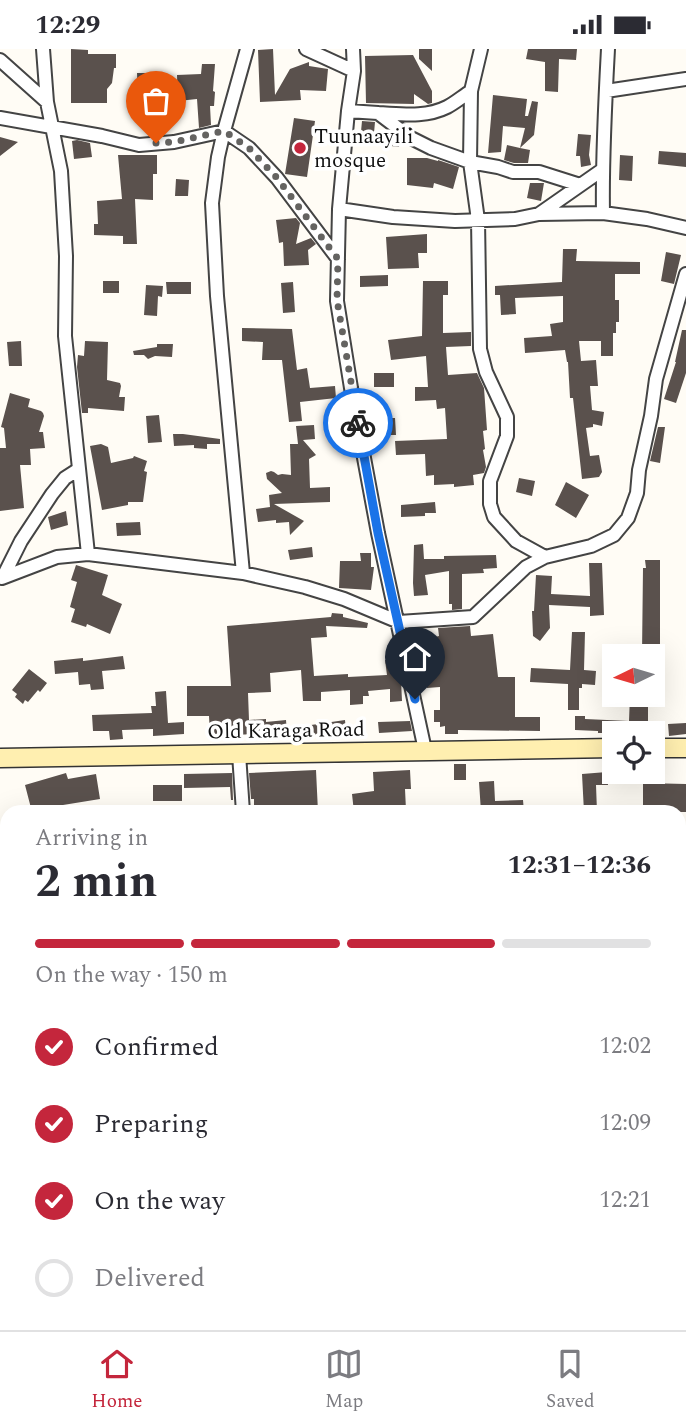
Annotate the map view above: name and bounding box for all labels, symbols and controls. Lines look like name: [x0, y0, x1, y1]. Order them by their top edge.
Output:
text: 12:29: [35, 5, 100, 45]
pin: [126, 71, 186, 143]
icon: bag: [137, 82, 175, 120]
place label: Tuunaayili mosque: [314, 121, 413, 177]
marker: Tuunaayili mosque: [292, 140, 308, 156]
courier: [323, 388, 393, 458]
icon: bike: [339, 404, 377, 442]
pin: [385, 627, 445, 699]
icon: home: [396, 638, 434, 676]
north arrow: [602, 644, 665, 707]
map controls: [602, 644, 665, 784]
street label: Old Karaga Road: [207, 714, 365, 748]
button: locate: [602, 721, 665, 784]
text: Arriving in: [35, 821, 148, 856]
text: 12:31–12:36: [507, 845, 651, 885]
text: 2 min: [35, 847, 157, 917]
text: On the way · 150 m: [35, 958, 228, 993]
text: Confirmed: [94, 1027, 219, 1067]
icon: check: [35, 1028, 73, 1066]
text: 12:02: [599, 1029, 651, 1064]
text: Preparing: [94, 1104, 208, 1144]
icon: check: [35, 1105, 73, 1143]
text: 12:09: [599, 1106, 651, 1141]
text: On the way: [94, 1181, 225, 1221]
icon: check: [35, 1182, 73, 1220]
text: 12:21: [599, 1183, 651, 1218]
text: Delivered: [94, 1258, 205, 1298]
tab: Home: [91, 1345, 142, 1416]
tab: Map: [325, 1345, 363, 1416]
tab: Saved: [546, 1345, 595, 1416]

